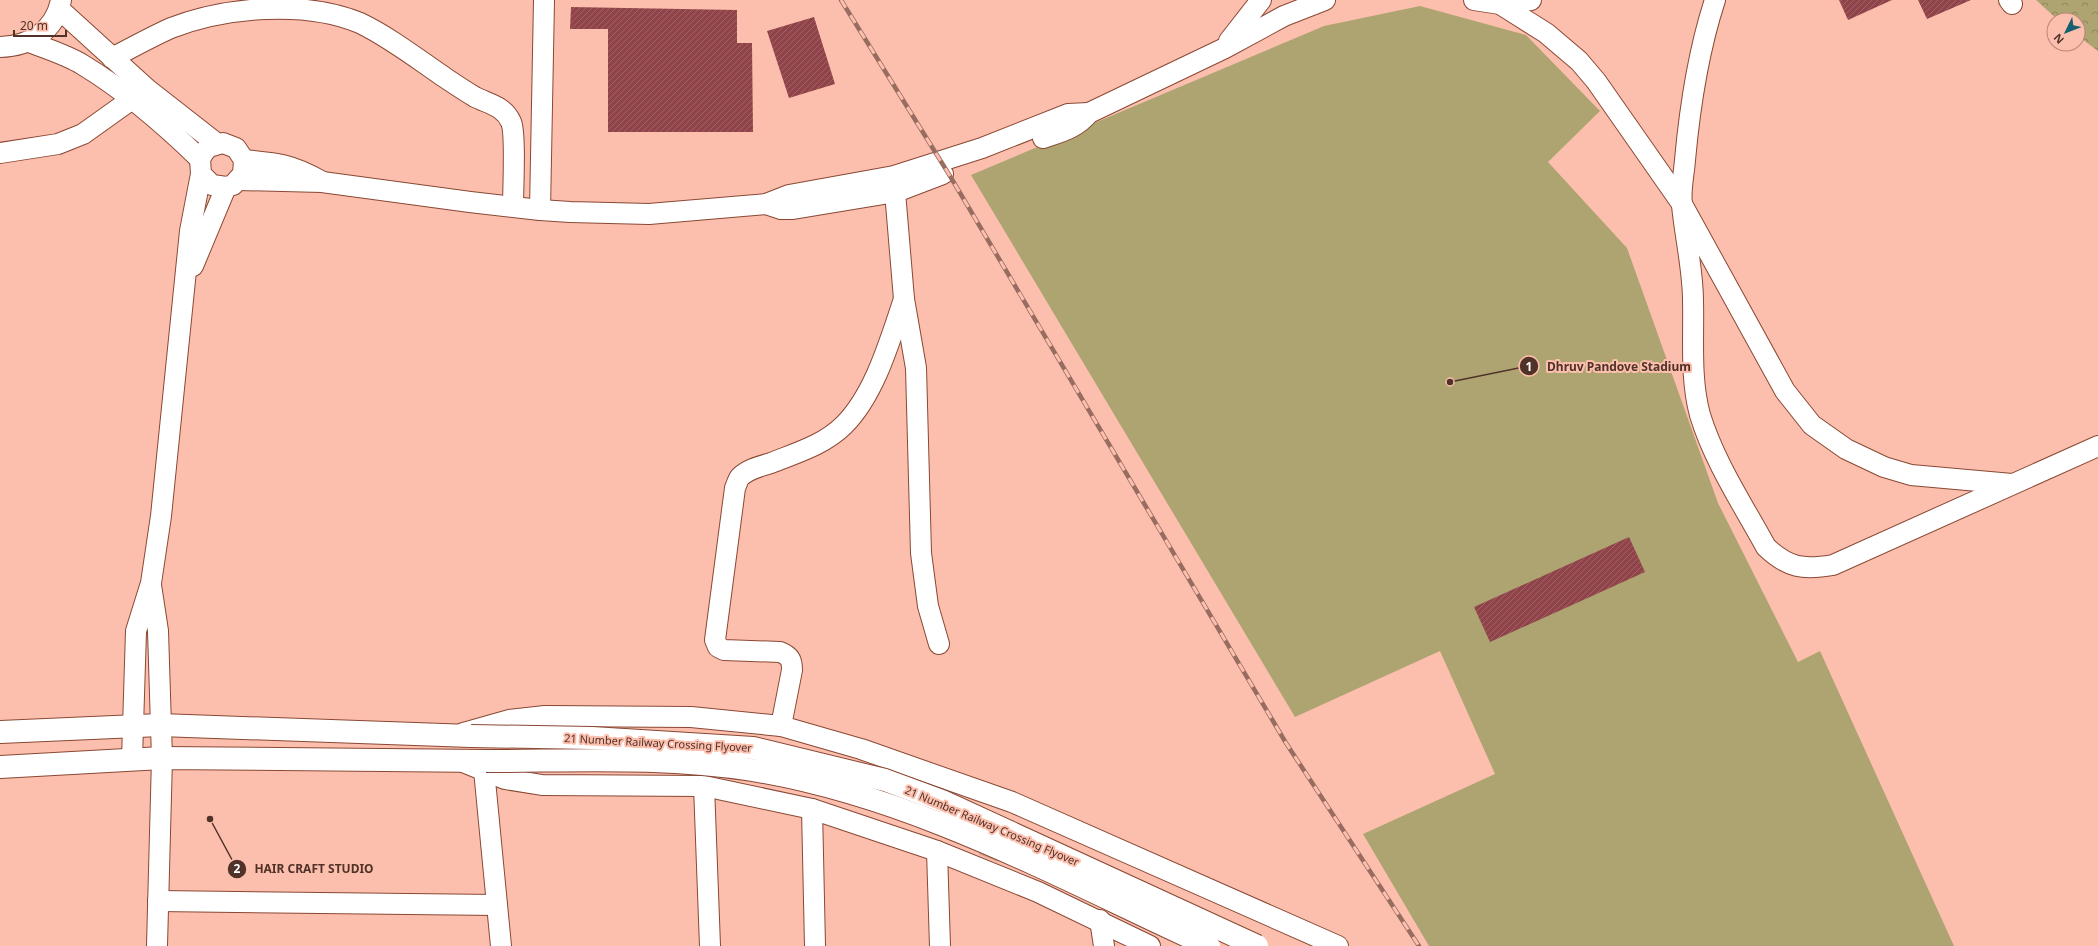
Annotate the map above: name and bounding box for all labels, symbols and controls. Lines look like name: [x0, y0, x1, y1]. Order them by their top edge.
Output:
scale bar: [14, 12, 66, 38]
north arrow: [2046, 12, 2086, 52]
text: 20 m: [20, 17, 48, 34]
text: N: [2050, 31, 2067, 48]
callout: Dhruv Pandove Stadium: [1519, 354, 1699, 378]
text: 1: [1526, 358, 1532, 375]
text: Dhruv Pandove Stadium: [1547, 358, 1691, 375]
street label: 21 Number Railway Crossing Flyover: [564, 730, 753, 755]
street label: 21 Number Railway Crossing Flyover: [903, 782, 1082, 869]
callout: HAIR CRAFT STUDIO: [227, 857, 382, 881]
text: 2: [234, 860, 241, 877]
text: HAIR CRAFT STUDIO: [254, 860, 374, 877]

